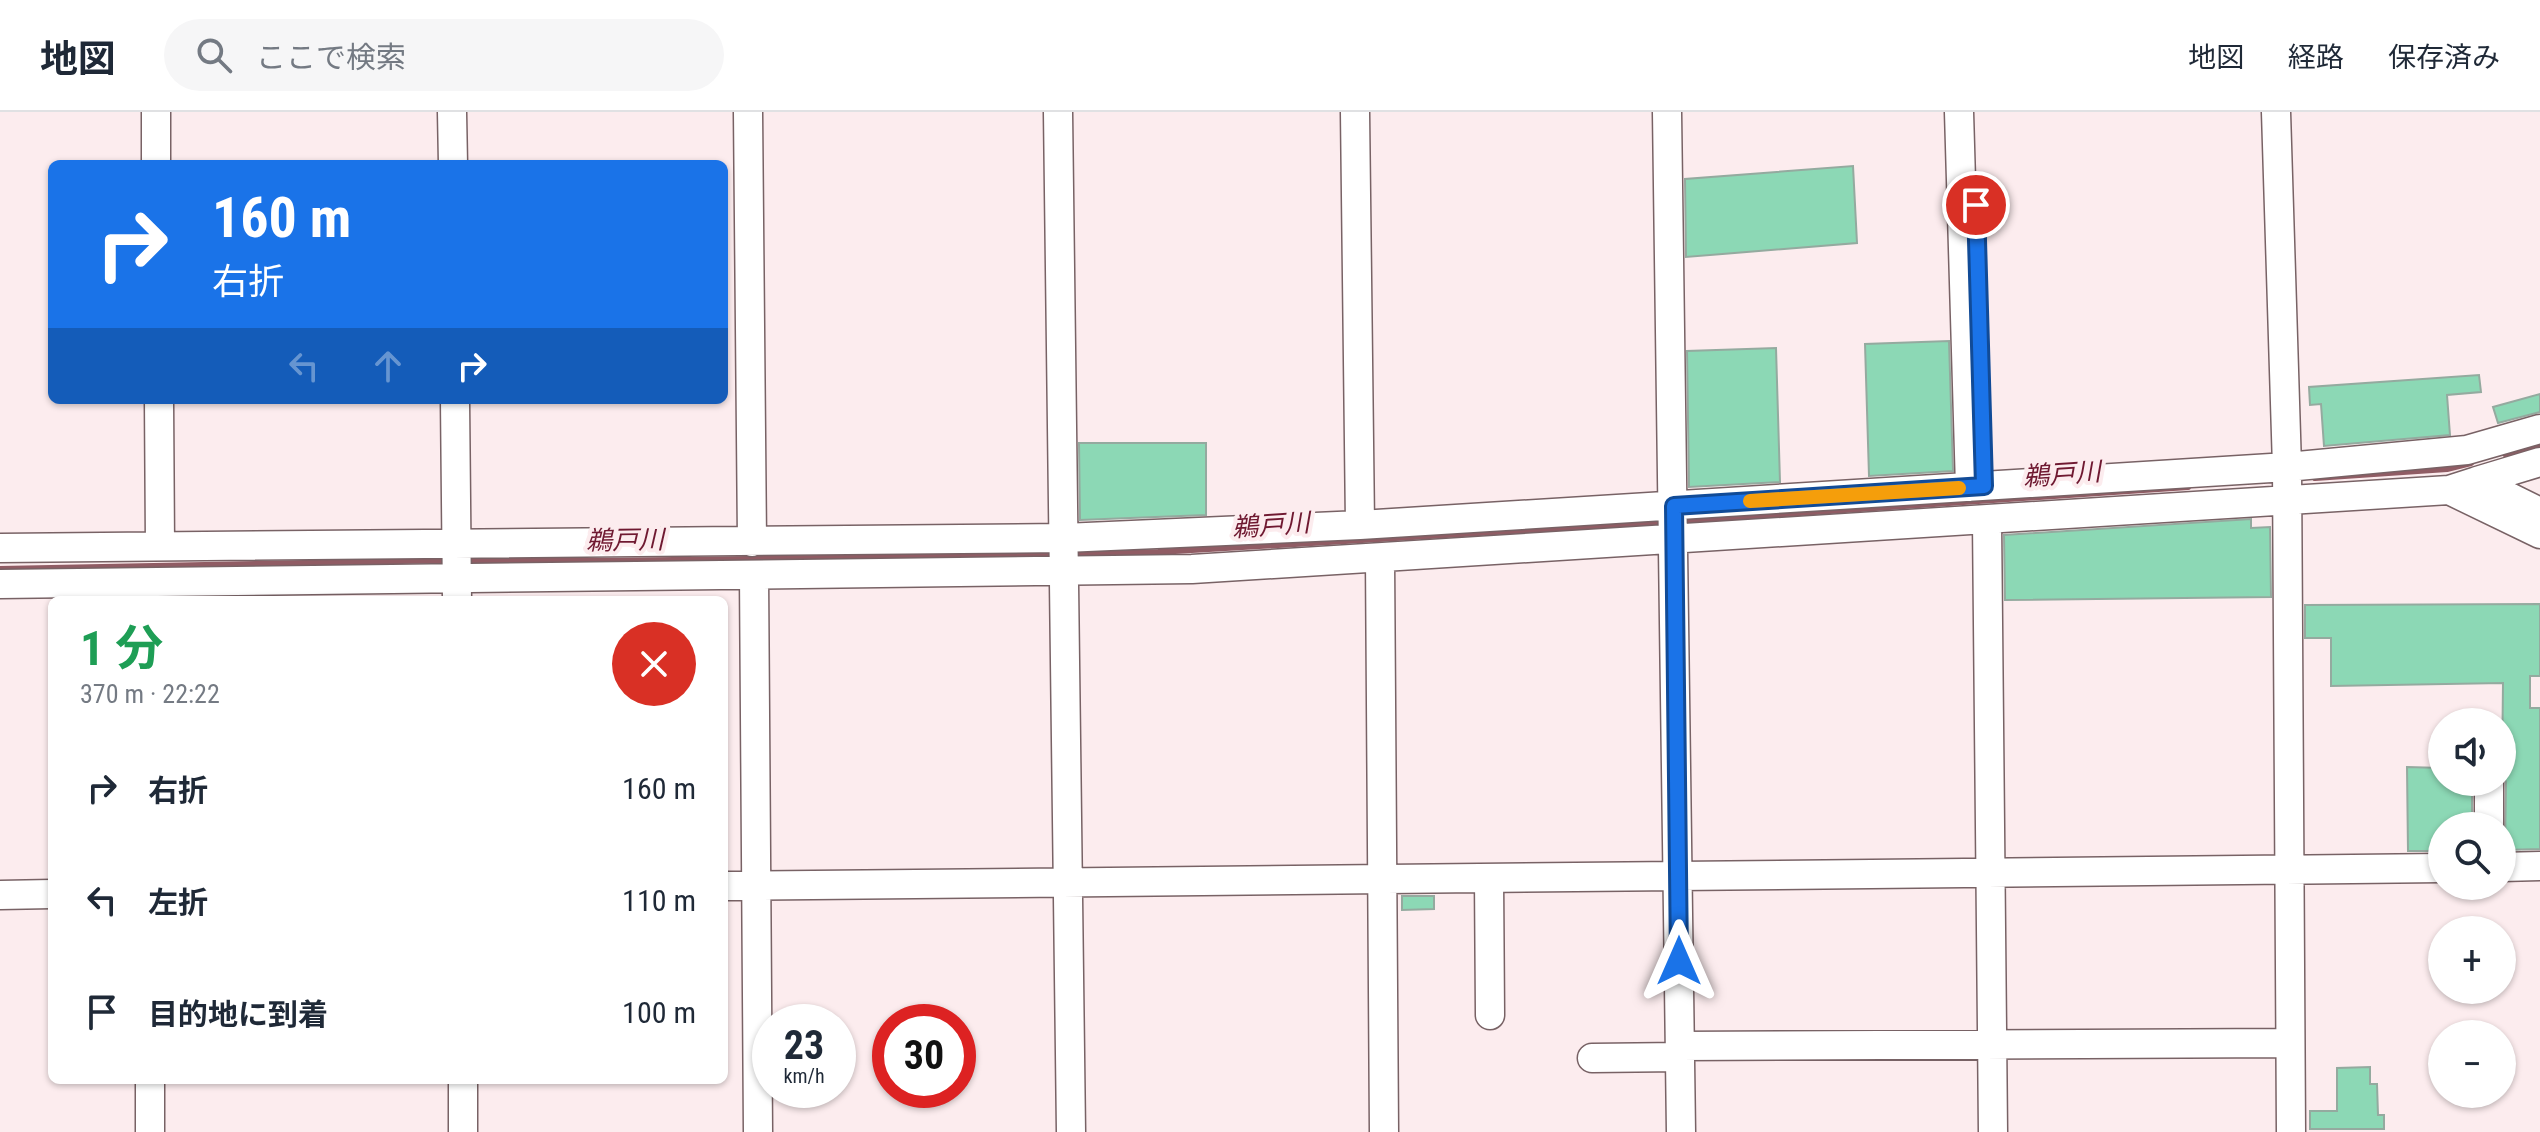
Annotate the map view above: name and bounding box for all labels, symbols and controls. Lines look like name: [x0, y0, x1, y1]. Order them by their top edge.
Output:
search box: [164, 19, 724, 91]
icon: search: [192, 33, 236, 77]
text: 地図: [40, 37, 116, 81]
text: ここで検索: [256, 40, 406, 75]
text: 地図: [2188, 41, 2244, 74]
text: 経路: [2288, 41, 2344, 74]
text: 保存済み: [2388, 41, 2500, 74]
pin: [1942, 171, 2010, 239]
icon: arrive: [1954, 183, 1998, 227]
text: 160 m: [212, 185, 351, 251]
icon: right: [80, 192, 184, 296]
text: 右折: [212, 261, 284, 303]
icon: left: [282, 344, 326, 388]
icon: ahead: [366, 344, 410, 388]
icon: right: [450, 344, 494, 388]
water label: 鵜戸川: [2022, 456, 2105, 492]
water label: 鵜戸川: [1231, 507, 1314, 543]
water label: 鵜戸川: [586, 524, 667, 556]
text: 1 分: [80, 620, 163, 677]
button: close: [612, 622, 696, 706]
text: 370 m · 22:22: [80, 679, 220, 709]
map controls: [2428, 708, 2516, 1108]
button: sound: [2428, 708, 2516, 796]
icon: right: [80, 766, 124, 810]
text: 160 m: [622, 771, 696, 806]
text: 右折: [148, 773, 208, 808]
button: search: [2428, 812, 2516, 900]
icon: left: [80, 878, 124, 922]
text: 110 m: [622, 883, 696, 918]
text: 左折: [148, 885, 208, 920]
button: +: [2428, 916, 2516, 1004]
position arrow: [1637, 919, 1721, 1003]
icon: arrive: [80, 990, 124, 1034]
text: 100 m: [622, 995, 696, 1030]
text: 目的地に到着: [148, 997, 328, 1032]
speed limit sign: 30: [872, 1004, 976, 1108]
button: −: [2428, 1020, 2516, 1108]
text: 23: [784, 1022, 824, 1069]
text: km/h: [783, 1064, 825, 1088]

